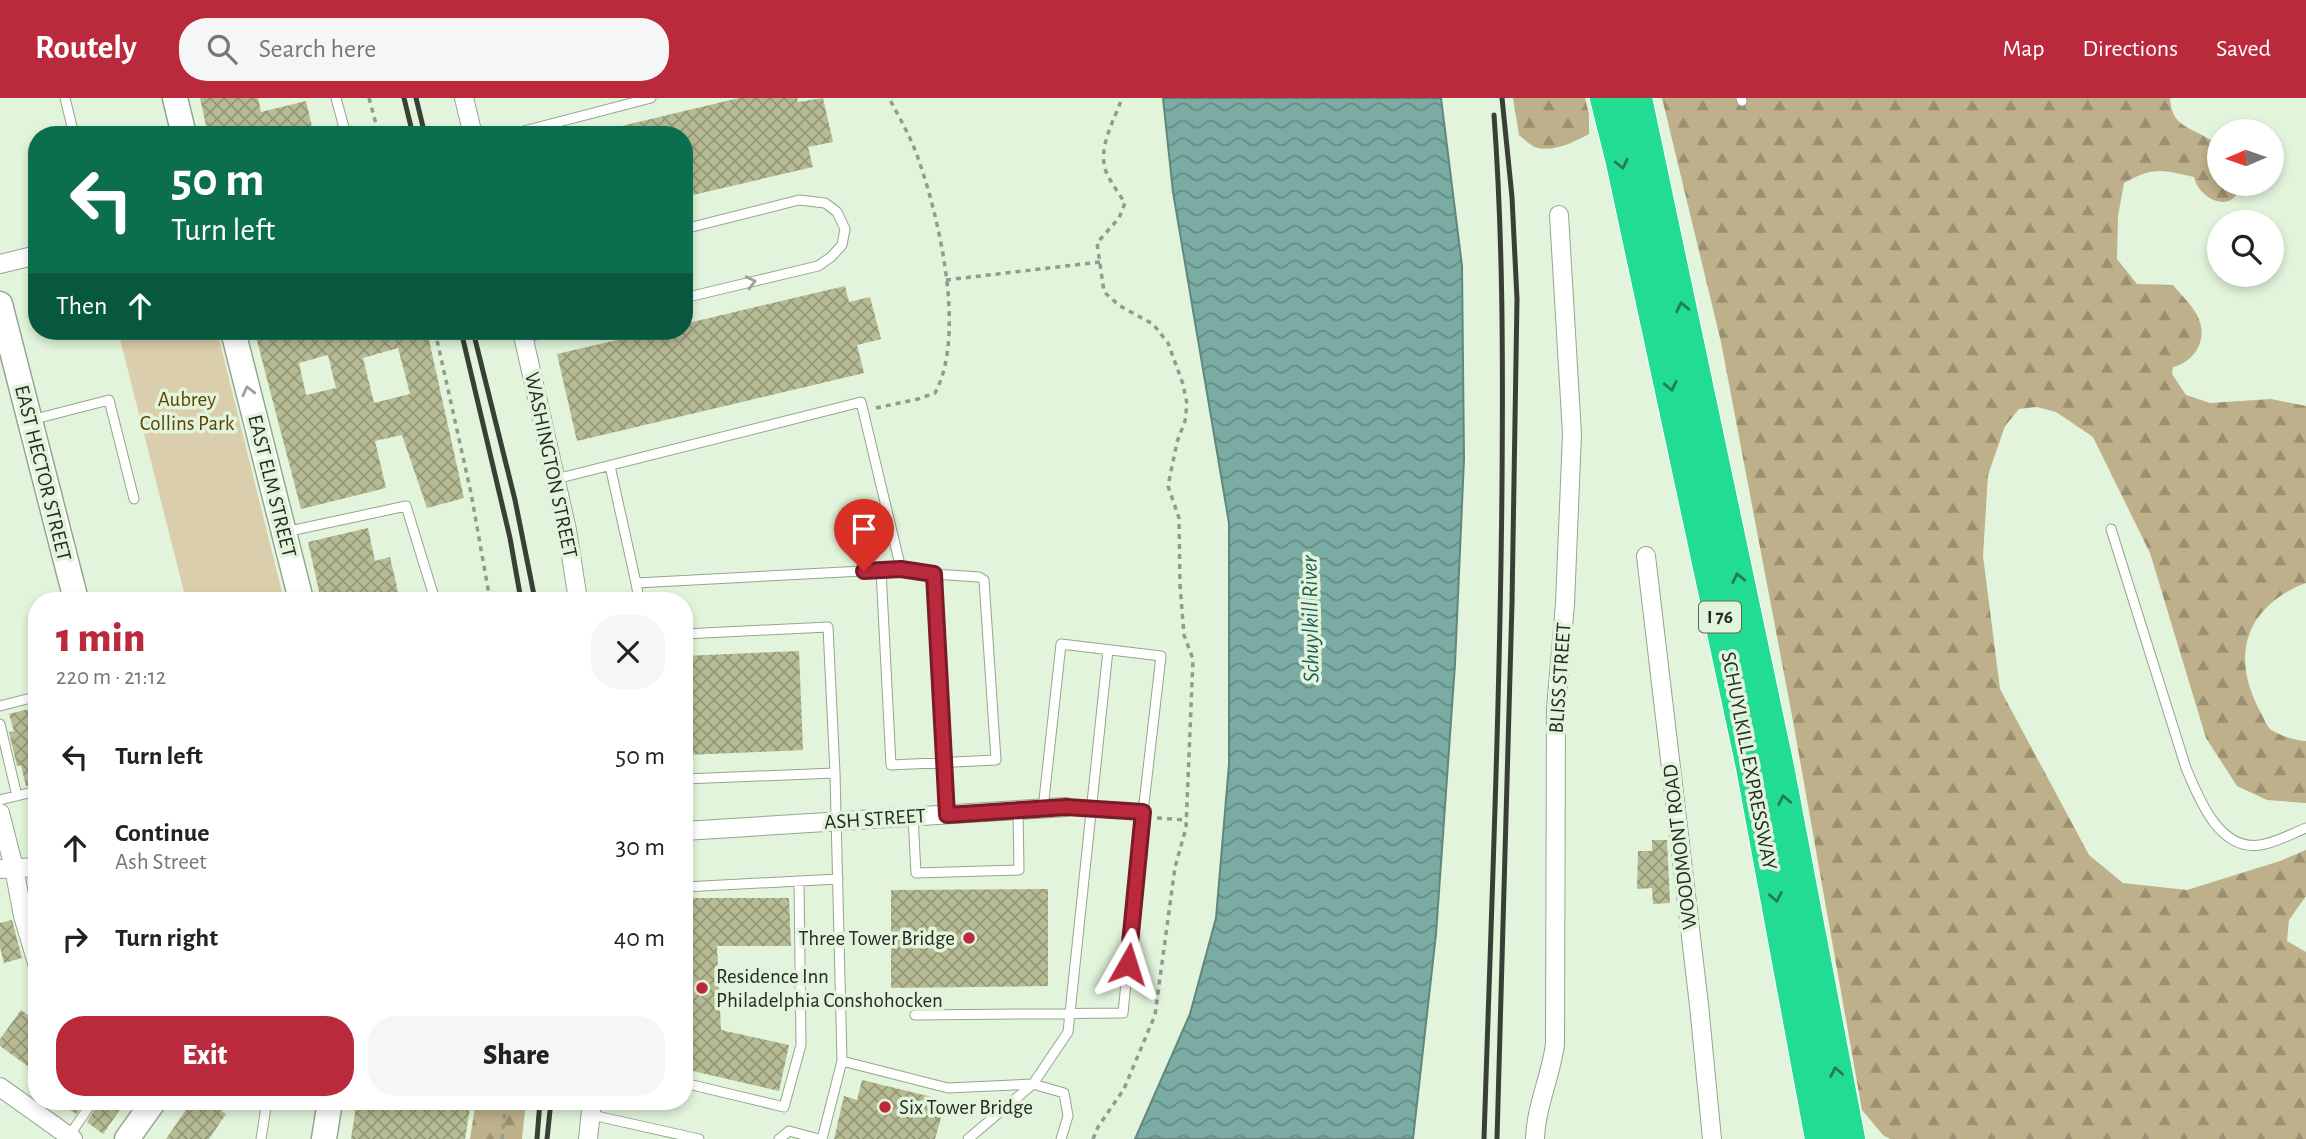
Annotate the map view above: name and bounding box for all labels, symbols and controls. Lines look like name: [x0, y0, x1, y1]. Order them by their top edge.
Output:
search box: [179, 18, 669, 81]
icon: search: [203, 30, 241, 68]
text: Routely: [35, 32, 137, 65]
text: Search here: [259, 36, 376, 62]
text: Map: [2002, 37, 2044, 61]
text: Directions: [2082, 37, 2178, 61]
text: Saved: [2216, 37, 2271, 61]
north arrow: [2207, 119, 2284, 196]
map controls: [2207, 119, 2284, 287]
icon: left: [56, 154, 147, 245]
text: 50 m: [171, 156, 265, 205]
one-way arrow: [1614, 158, 1629, 170]
button: search: [2207, 210, 2284, 287]
text: Turn left: [171, 214, 275, 246]
one-way arrow: [744, 276, 756, 290]
icon: ahead: [121, 287, 159, 325]
text: Then: [56, 293, 107, 319]
one-way arrow: [1675, 301, 1690, 313]
street label: WASHINGTON STREET: [521, 370, 581, 560]
one-way arrow: [1663, 380, 1677, 392]
street label: EAST HECTOR STREET: [11, 383, 75, 563]
one-way arrow: [242, 386, 256, 398]
park label: Aubrey Collins Park: [140, 389, 235, 434]
street label: EAST ELM STREET: [244, 412, 300, 560]
pin: [834, 499, 894, 571]
icon: arrive: [845, 510, 883, 548]
water label: Schuylkill River: [1298, 555, 1324, 683]
one-way arrow: [1732, 572, 1747, 584]
road number: I 76: [1699, 602, 1741, 632]
button: close: [591, 615, 665, 689]
text: 1 min: [56, 617, 145, 659]
street label: BLISS STREET: [1546, 622, 1574, 734]
street label: SCHUYLKILL EXPRESSWAY: [1718, 650, 1780, 872]
text: 220 m · 21:12: [56, 666, 166, 689]
icon: left: [56, 738, 94, 776]
text: Turn left: [115, 743, 203, 769]
text: 50 m: [615, 743, 665, 769]
street label: WOODMONT ROAD: [1659, 763, 1701, 931]
one-way arrow: [1778, 794, 1793, 806]
street label: ASH STREET: [823, 805, 927, 833]
text: Continue: [115, 820, 210, 846]
icon: ahead: [56, 829, 94, 867]
text: 30 m: [615, 834, 665, 860]
text: Ash Street: [115, 851, 207, 874]
one-way arrow: [1768, 891, 1783, 903]
icon: right: [56, 920, 94, 958]
text: Turn right: [115, 925, 218, 951]
text: 40 m: [614, 925, 665, 951]
position arrow: [1091, 927, 1165, 1001]
place label: Three Tower Bridge: [798, 928, 955, 949]
marker: Three Tower Bridge: [961, 930, 977, 946]
place label: Residence Inn Philadelphia Conshohocken: [716, 966, 943, 1011]
marker: Residence Inn Philadelphia Conshohocken: [694, 980, 710, 996]
button: Exit: [56, 1016, 354, 1096]
button: Share: [368, 1016, 665, 1096]
one-way arrow: [1829, 1066, 1844, 1078]
place label: Six Tower Bridge: [899, 1097, 1033, 1118]
marker: Six Tower Bridge: [877, 1099, 893, 1115]

